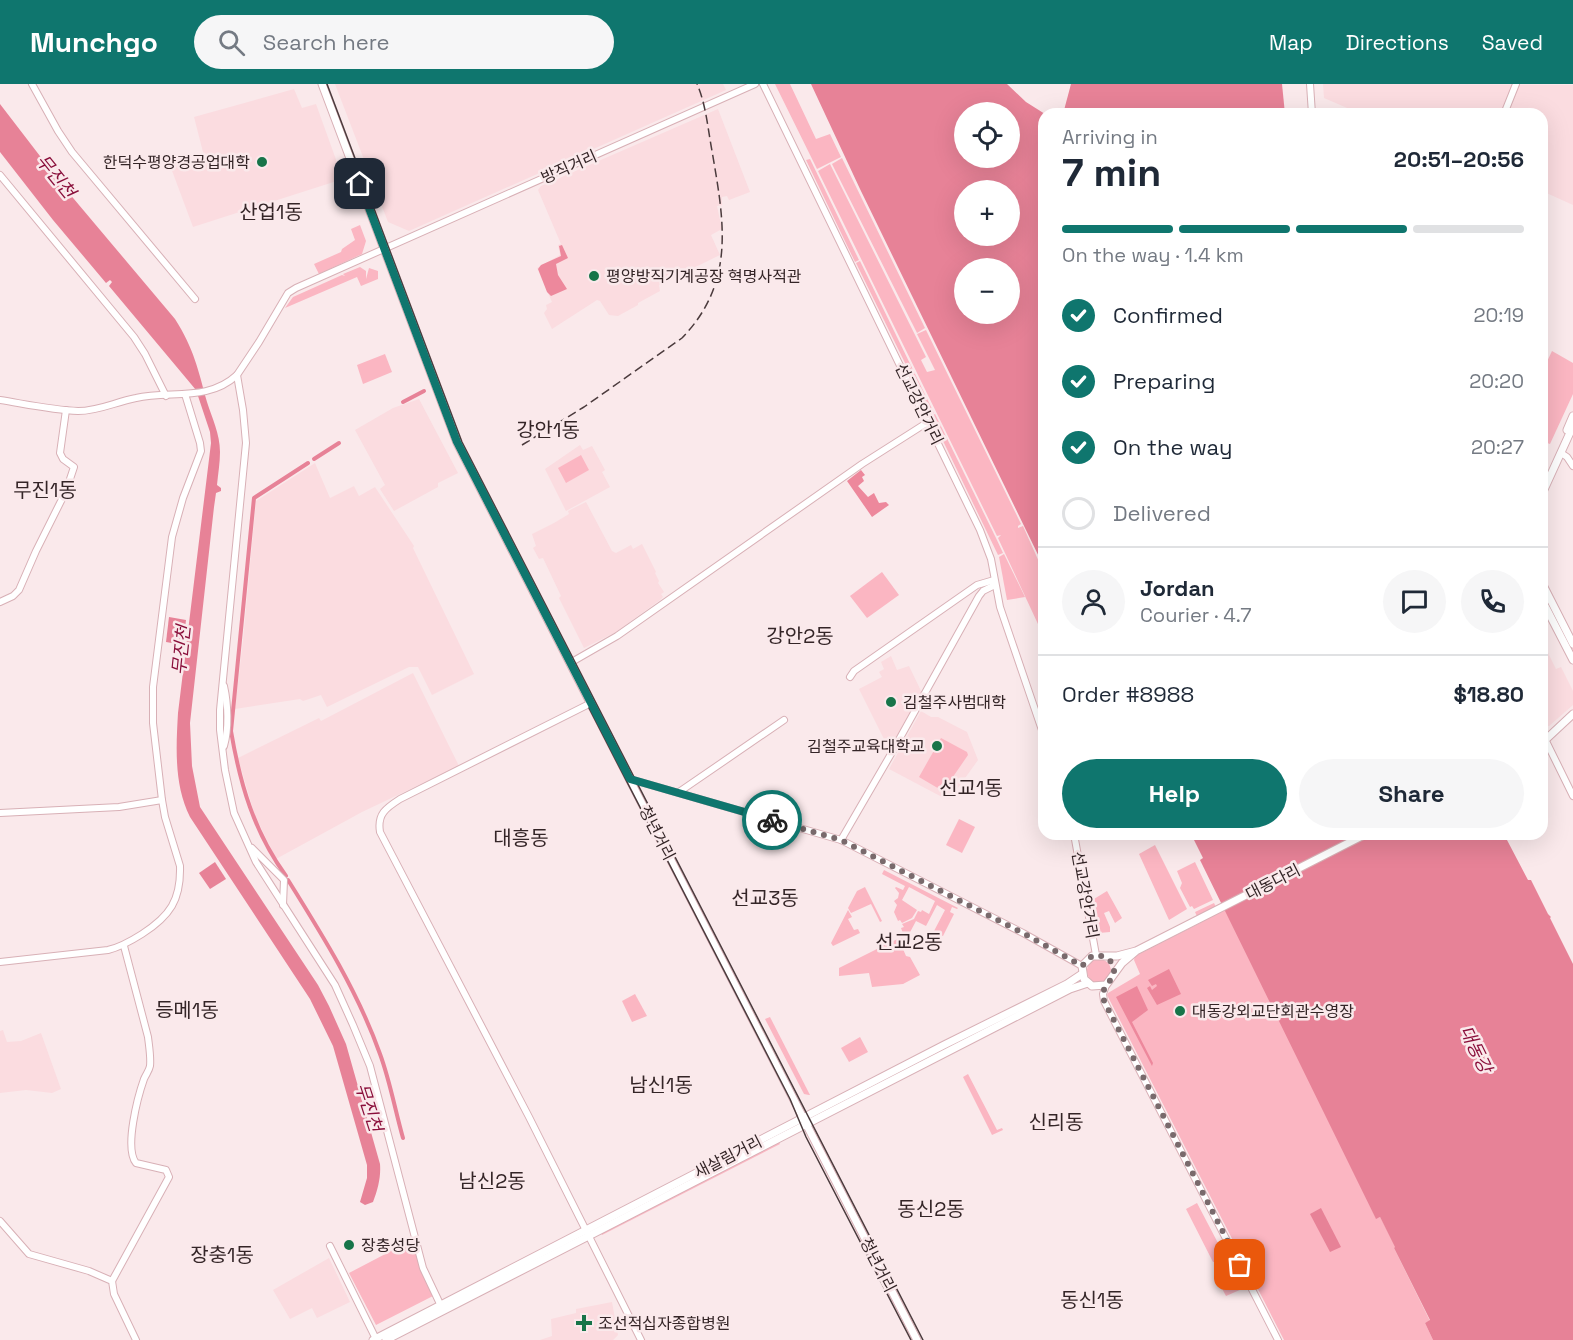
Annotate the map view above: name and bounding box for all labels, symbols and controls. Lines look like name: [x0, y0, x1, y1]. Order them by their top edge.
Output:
search box: [194, 15, 614, 69]
text: Munchgo: [30, 24, 158, 60]
icon: search: [215, 26, 248, 59]
text: Search here: [263, 28, 390, 56]
text: Map: [1269, 29, 1313, 56]
text: Directions: [1346, 29, 1449, 56]
text: Saved: [1482, 29, 1543, 56]
map controls: [954, 102, 1020, 324]
button: locate: [954, 102, 1020, 168]
text: Arriving in: [1062, 124, 1158, 150]
street label: 방직거리: [538, 145, 600, 189]
text: 20:51–20:56: [1394, 145, 1524, 173]
text: 7 min: [1062, 148, 1161, 197]
water label: 무진천: [31, 149, 82, 204]
place label: 한덕수평양경공업대학: [103, 152, 250, 173]
marker: 한덕수평양경공업대학: [255, 155, 269, 169]
pin: [334, 158, 385, 209]
icon: home: [343, 167, 376, 200]
button: +: [954, 180, 1020, 246]
district label: 산업1동: [239, 199, 303, 225]
text: On the way · 1.4 km: [1062, 242, 1244, 268]
button: −: [954, 258, 1020, 324]
place label: 평양방직기계공장 혁명사적관: [606, 266, 802, 287]
marker: 평양방직기계공장 혁명사적관: [587, 269, 601, 283]
icon: check: [1062, 299, 1095, 332]
text: Confirmed: [1113, 301, 1223, 329]
text: 20:19: [1473, 302, 1524, 328]
street label: 선교강안거리: [890, 360, 948, 448]
icon: check: [1062, 365, 1095, 398]
text: Preparing: [1113, 367, 1215, 395]
text: 20:20: [1469, 368, 1524, 394]
district label: 강안1동: [516, 417, 580, 443]
icon: check: [1062, 431, 1095, 464]
text: On the way: [1113, 433, 1232, 461]
text: 20:27: [1471, 434, 1524, 460]
district label: 무진1동: [13, 477, 77, 503]
text: Delivered: [1113, 499, 1211, 527]
button: person: [1062, 570, 1125, 633]
button: chat: [1383, 570, 1446, 633]
button: phone: [1461, 570, 1524, 633]
text: Jordan: [1140, 574, 1215, 602]
text: Courier · 4.7: [1140, 602, 1251, 628]
water label: 무진천: [167, 622, 195, 676]
district label: 강안2동: [766, 623, 834, 649]
text: Order #8988: [1062, 680, 1194, 708]
text: $18.80: [1454, 680, 1524, 708]
place label: 김철주사범대학: [903, 692, 1006, 713]
marker: 김철주사범대학: [884, 695, 898, 709]
place label: 김철주교육대학교: [807, 736, 925, 757]
marker: 김철주교육대학교: [930, 739, 944, 753]
button: Help: [1062, 759, 1287, 828]
button: Share: [1299, 759, 1524, 828]
district label: 선교1동: [939, 775, 1003, 801]
courier: [742, 790, 802, 850]
street label: 청년거리: [634, 802, 680, 864]
icon: bike: [756, 804, 789, 837]
district label: 대흥동: [493, 825, 549, 851]
street label: 선교강안거리: [1067, 850, 1103, 940]
street label: 대동다리: [1242, 859, 1304, 905]
district label: 선교3동: [731, 885, 799, 911]
district label: 선교2동: [875, 929, 943, 955]
district label: 등메1동: [155, 997, 219, 1023]
place label: 대동강외교단회관수영장: [1192, 1001, 1354, 1022]
marker: 대동강외교단회관수영장: [1173, 1004, 1187, 1018]
water label: 대동강: [1455, 1022, 1498, 1079]
district label: 남신1동: [629, 1072, 693, 1098]
water label: 무진천: [350, 1080, 388, 1136]
district label: 신리동: [1028, 1109, 1084, 1135]
street label: 새살림거리: [690, 1131, 766, 1183]
district label: 남신2동: [458, 1168, 526, 1194]
district label: 동신2동: [897, 1196, 965, 1222]
street label: 청년거리: [855, 1234, 901, 1296]
place label: 장충성당: [361, 1235, 420, 1256]
marker: 장충성당: [342, 1238, 356, 1252]
pin: [1214, 1239, 1265, 1290]
district label: 장충1동: [190, 1242, 254, 1268]
icon: bag: [1223, 1248, 1256, 1281]
district label: 동신1동: [1060, 1287, 1124, 1313]
place label: 조선적십자종합병원: [598, 1313, 730, 1334]
marker: 조선적십자종합병원: [575, 1314, 593, 1332]

